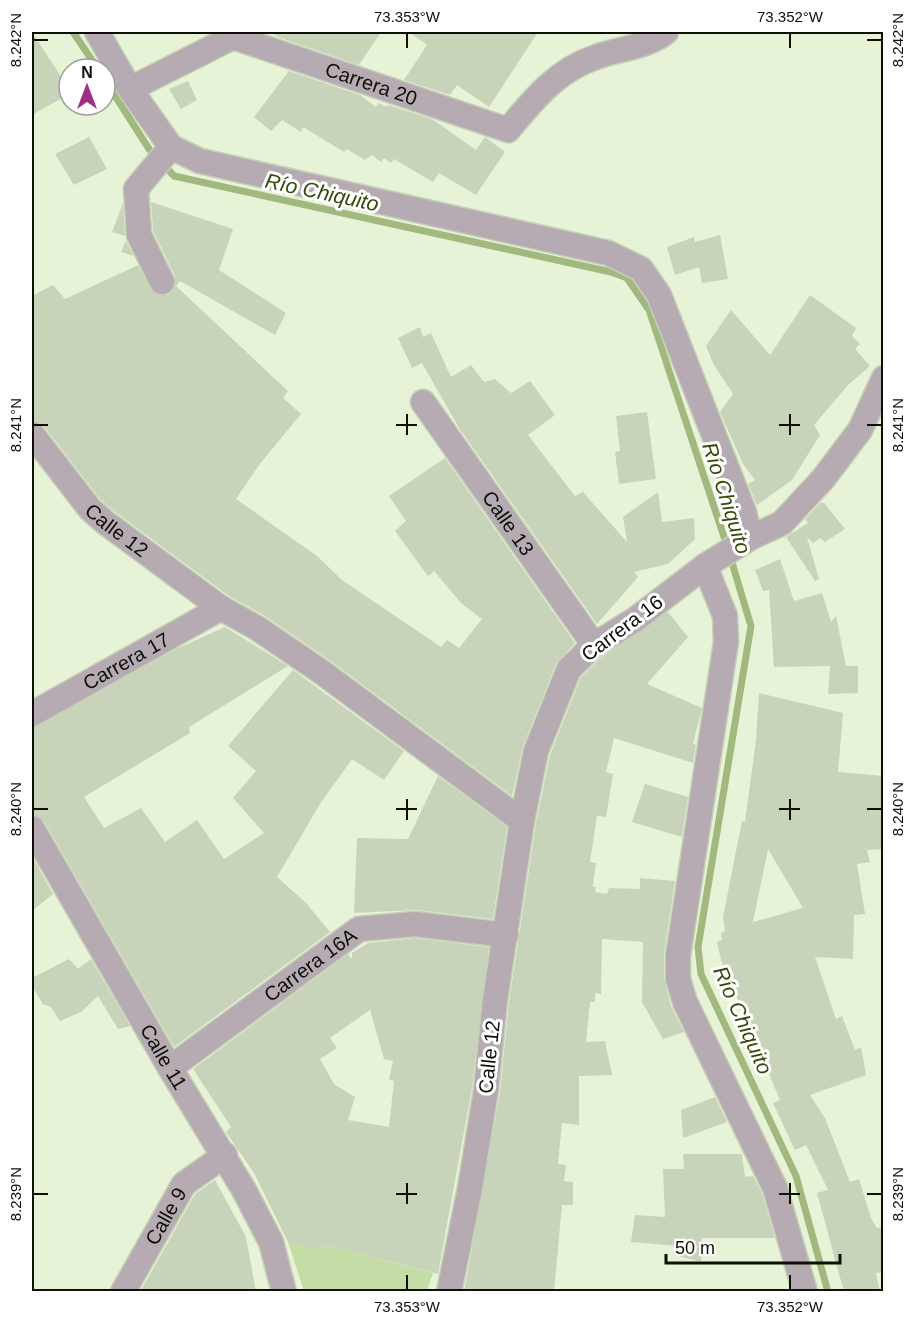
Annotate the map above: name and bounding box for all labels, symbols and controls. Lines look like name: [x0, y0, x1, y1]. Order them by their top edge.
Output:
text: 73.353°W: [374, 8, 441, 25]
text: 73.352°W: [757, 8, 824, 25]
text: 8.242°N: [7, 13, 24, 67]
text: 8.242°N: [889, 13, 906, 67]
north arrow: [57, 57, 117, 117]
street label: Carrera 20: [322, 58, 420, 110]
text: N: [81, 64, 93, 81]
water label: Río Chiquito: [263, 169, 381, 215]
text: 8.241°N: [7, 398, 24, 452]
text: 8.241°N: [889, 398, 906, 452]
water label: Río Chiquito: [698, 439, 756, 557]
street label: Calle 13: [478, 487, 538, 559]
street label: Calle 12: [81, 499, 152, 561]
street label: Carrera 16: [577, 590, 667, 666]
street label: Carrera 17: [79, 628, 173, 694]
text: 8.240°N: [7, 782, 24, 836]
text: 8.240°N: [889, 782, 906, 836]
street label: Carrera 16A: [260, 923, 361, 1006]
water label: Río Chiquito: [709, 963, 777, 1078]
street label: Calle 12: [474, 1019, 504, 1095]
street label: Calle 11: [136, 1020, 191, 1093]
text: 8.239°N: [7, 1167, 24, 1221]
text: 8.239°N: [889, 1167, 906, 1221]
street label: Calle 9: [141, 1184, 191, 1249]
scale bar: [666, 1227, 840, 1265]
text: 50 m: [675, 1238, 715, 1258]
text: 73.353°W: [374, 1298, 441, 1315]
text: 73.352°W: [757, 1298, 824, 1315]

